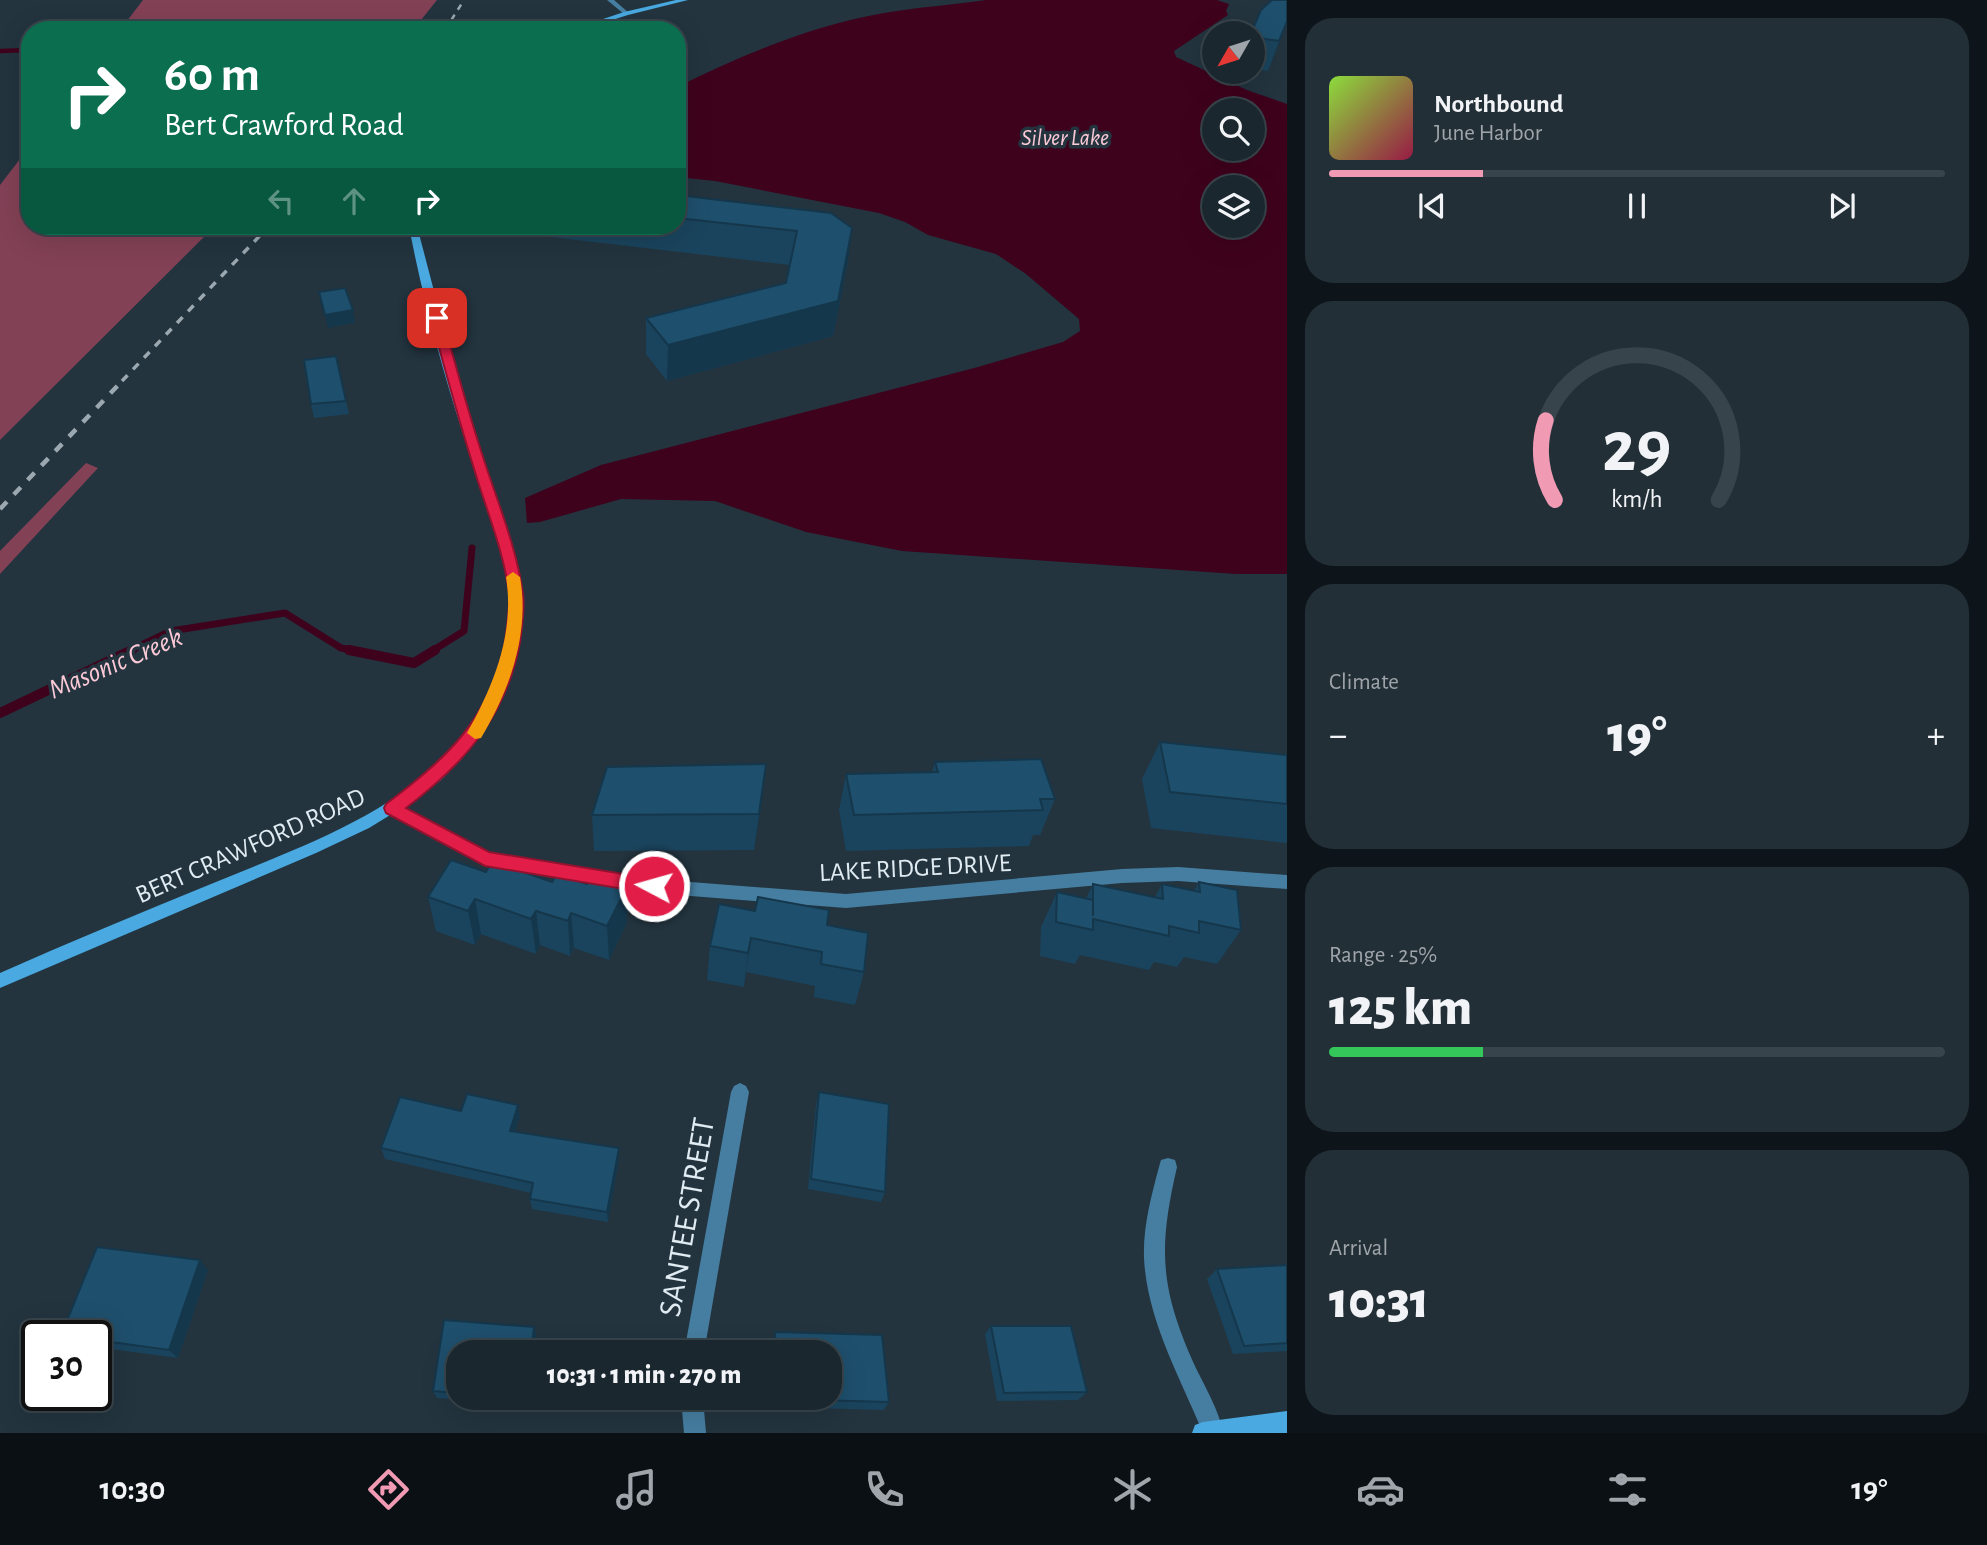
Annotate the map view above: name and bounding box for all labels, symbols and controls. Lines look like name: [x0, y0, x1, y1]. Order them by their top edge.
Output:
north arrow: [1202, 21, 1265, 84]
map controls: [1202, 21, 1265, 238]
icon: right: [49, 49, 140, 140]
text: 60 m: [164, 51, 260, 100]
text: Northbound: [1434, 91, 1563, 117]
button: search: [1202, 98, 1265, 161]
text: Bert Crawford Road: [164, 109, 404, 141]
text: June Harbor: [1434, 122, 1542, 145]
water label: Silver Lake: [1021, 127, 1109, 150]
button: layers: [1202, 175, 1265, 238]
icon: left: [262, 182, 300, 220]
icon: ahead: [335, 182, 373, 220]
icon: right: [408, 182, 446, 220]
icon: previous: [1413, 187, 1451, 225]
icon: pause: [1618, 187, 1656, 225]
icon: next: [1823, 187, 1861, 225]
pin: [407, 288, 467, 348]
icon: arrive: [418, 299, 456, 337]
text: 29: [1602, 412, 1672, 485]
text: km/h: [1611, 486, 1663, 511]
water label: Masonic Creek: [45, 623, 187, 705]
text: Climate: [1329, 671, 1399, 694]
text: 19°: [1607, 709, 1667, 761]
text: −: [1329, 717, 1347, 755]
text: +: [1927, 717, 1945, 755]
street label: BERT CRAWFORD ROAD: [132, 784, 369, 908]
position arrow: [617, 849, 691, 923]
street label: LAKE RIDGE DRIVE: [818, 850, 1012, 886]
text: Range · 25%: [1329, 944, 1437, 967]
text: 125 km: [1329, 982, 1472, 1034]
street label: SANTEE STREET: [654, 1115, 720, 1319]
text: Arrival: [1329, 1237, 1388, 1260]
text: 10:31: [1329, 1275, 1429, 1327]
speed limit sign: 30: [21, 1320, 112, 1411]
text: 10:31 · 1 min · 270 m: [547, 1362, 741, 1388]
icon: directions: [364, 1465, 413, 1514]
icon: music: [612, 1465, 661, 1514]
icon: phone: [860, 1465, 909, 1514]
icon: climate: [1108, 1465, 1157, 1514]
icon: car: [1356, 1465, 1405, 1514]
icon: filters: [1603, 1465, 1652, 1514]
text: 10:30: [99, 1473, 165, 1505]
text: 19°: [1851, 1473, 1888, 1505]

